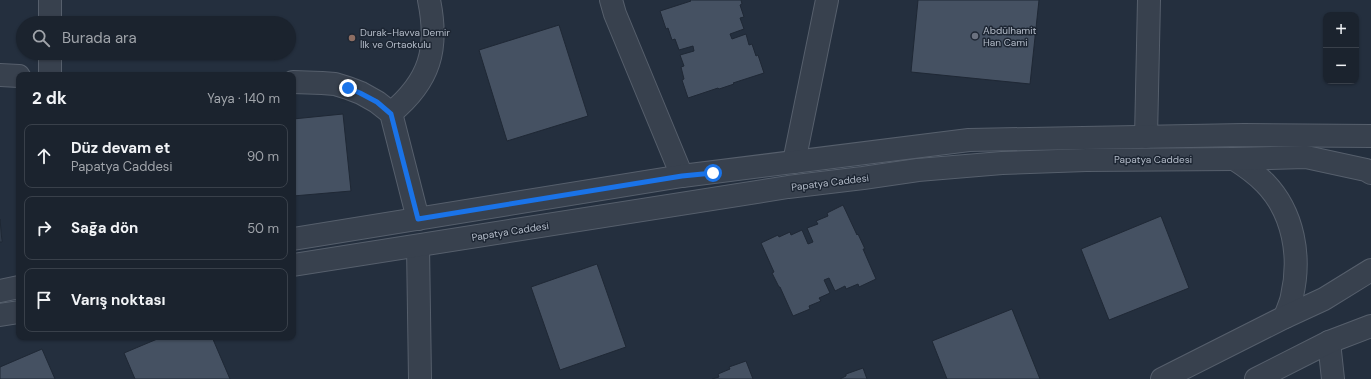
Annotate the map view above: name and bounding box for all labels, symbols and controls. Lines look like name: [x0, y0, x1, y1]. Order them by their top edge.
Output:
map controls: [1323, 12, 1359, 84]
button: +: [1323, 12, 1359, 48]
search box: [16, 16, 296, 60]
place label: Abdülhamit Han Cami: [983, 24, 1036, 49]
place label: Durak-Havva Demir İlk ve Ortaokulu: [360, 26, 450, 51]
icon: search: [30, 27, 52, 49]
text: Burada ara: [62, 28, 137, 48]
marker: Abdülhamit Han Cami: [970, 31, 980, 41]
marker: Durak-Havva Demir İlk ve Ortaokulu: [347, 33, 357, 43]
button: −: [1323, 48, 1359, 84]
route end: [339, 79, 357, 97]
text: 2 dk: [32, 87, 67, 109]
text: Yaya · 140 m: [207, 90, 280, 107]
text: Düz devam et: [71, 138, 170, 158]
icon: ahead: [33, 145, 55, 167]
text: 90 m: [247, 148, 279, 165]
street label: Papatya Caddesi: [1114, 153, 1192, 166]
text: Papatya Caddesi: [71, 158, 172, 175]
route start: [704, 164, 722, 182]
street label: Papatya Caddesi: [791, 171, 870, 194]
icon: right: [33, 217, 55, 239]
text: Sağa dön: [71, 218, 138, 238]
street label: Papatya Caddesi: [471, 219, 550, 244]
text: 50 m: [247, 220, 279, 237]
icon: arrive: [33, 289, 55, 311]
text: Varış noktası: [71, 290, 165, 310]

